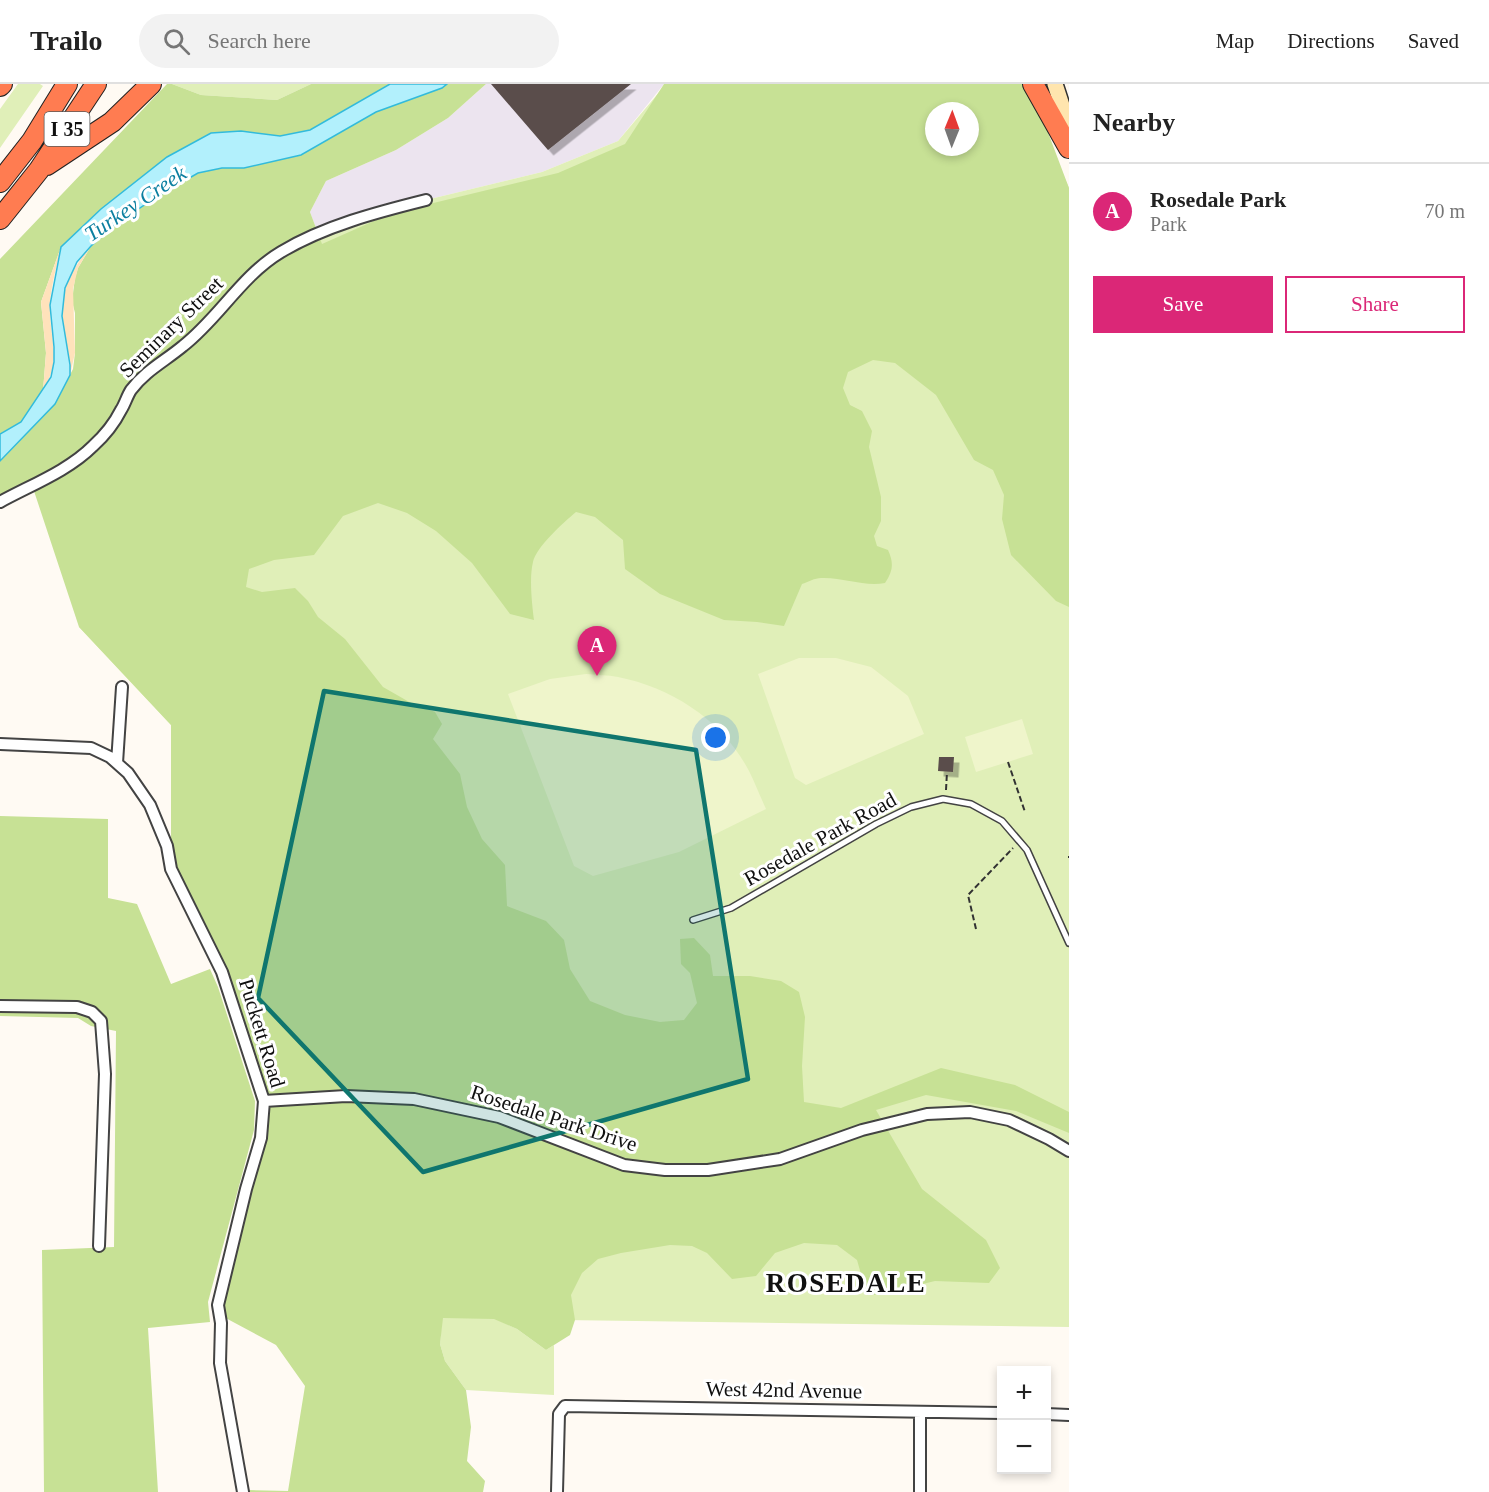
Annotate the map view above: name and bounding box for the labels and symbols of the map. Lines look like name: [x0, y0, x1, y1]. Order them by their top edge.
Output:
north arrow: [925, 102, 979, 156]
road number: I 35: [44, 112, 90, 146]
water label: Turkey Creek: [80, 160, 192, 247]
street label: Seminary Street: [114, 271, 228, 382]
pin: A: [578, 626, 616, 676]
your location: [701, 723, 730, 752]
street label: Rosedale Park Road: [740, 787, 901, 891]
street label: Puckett Road: [234, 976, 290, 1091]
street label: Rosedale Park Drive: [468, 1080, 640, 1156]
district label: ROSEDALE: [766, 1268, 926, 1298]
street label: West 42nd Avenue: [706, 1377, 862, 1403]

